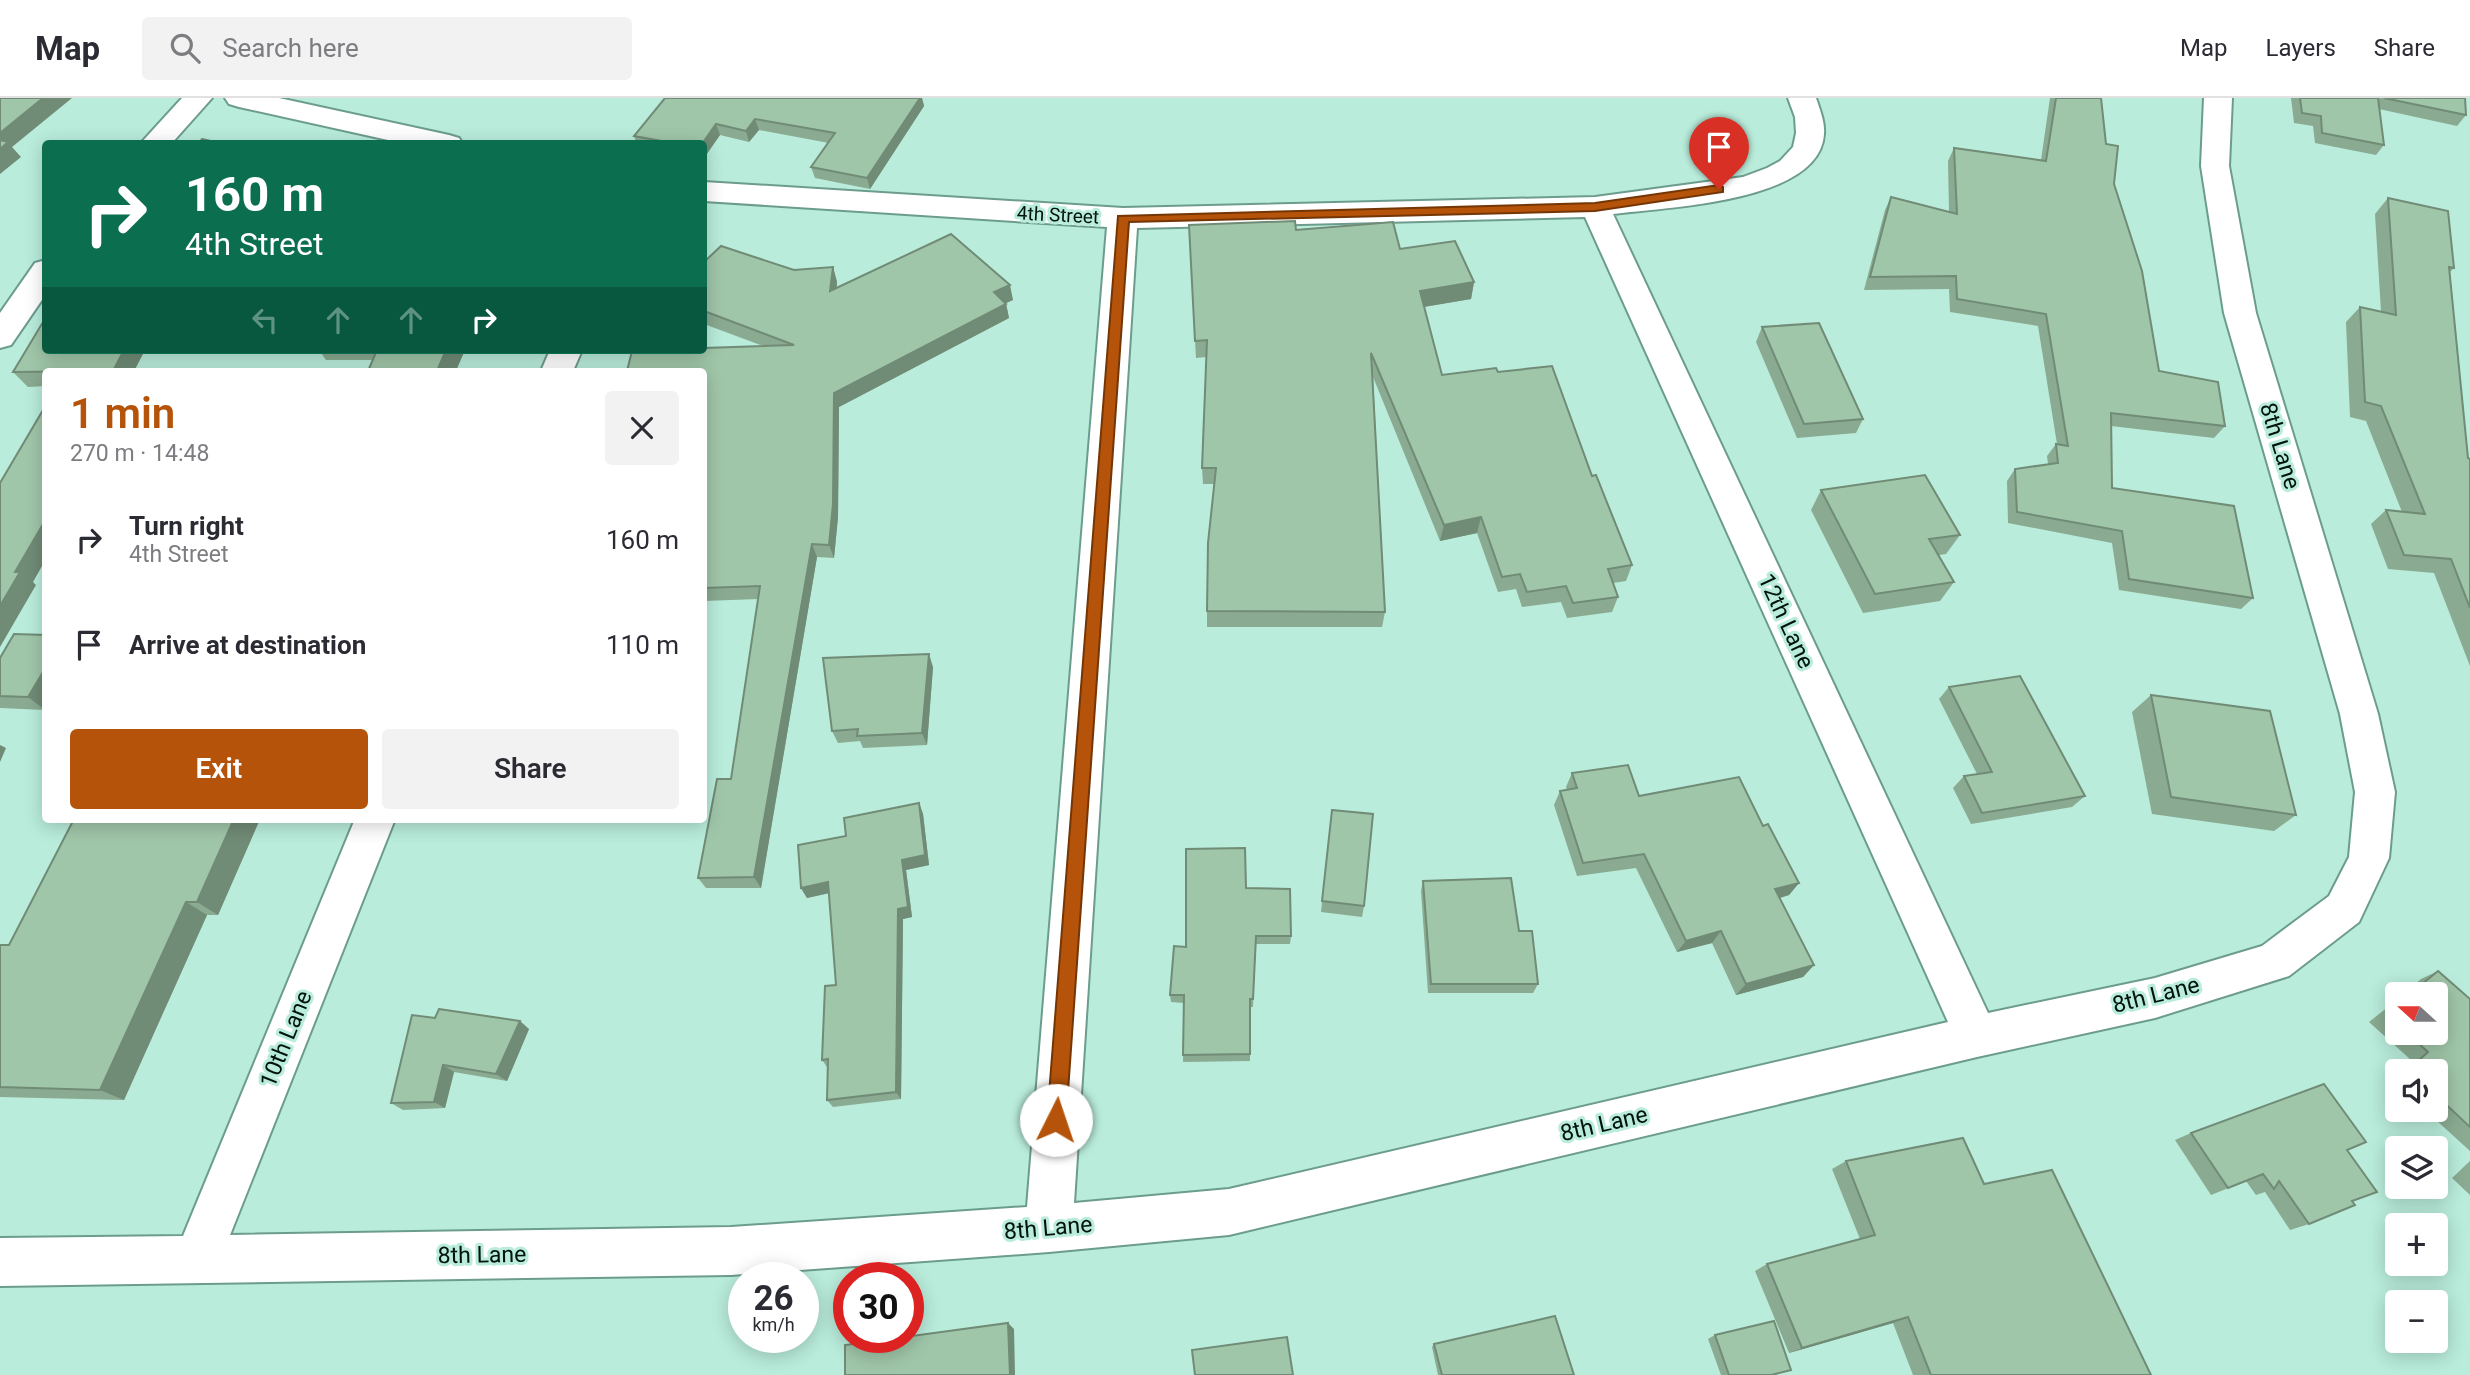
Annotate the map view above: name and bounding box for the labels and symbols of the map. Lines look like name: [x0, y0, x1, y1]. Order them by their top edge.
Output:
pin: [1689, 117, 1749, 189]
street label: 4th Street: [1016, 201, 1100, 229]
street label: 8th Lane: [2254, 400, 2306, 492]
street label: 12th Lane: [1752, 569, 1820, 673]
street label: 8th Lane: [2110, 971, 2202, 1019]
north arrow: [2385, 982, 2448, 1045]
street label: 10th Lane: [254, 987, 318, 1091]
position arrow: [1019, 1083, 1093, 1157]
street label: 8th Lane: [1558, 1101, 1650, 1147]
street label: 8th Lane: [1003, 1211, 1093, 1245]
street label: 8th Lane: [437, 1241, 527, 1269]
speed limit sign: 30: [833, 1262, 924, 1353]

